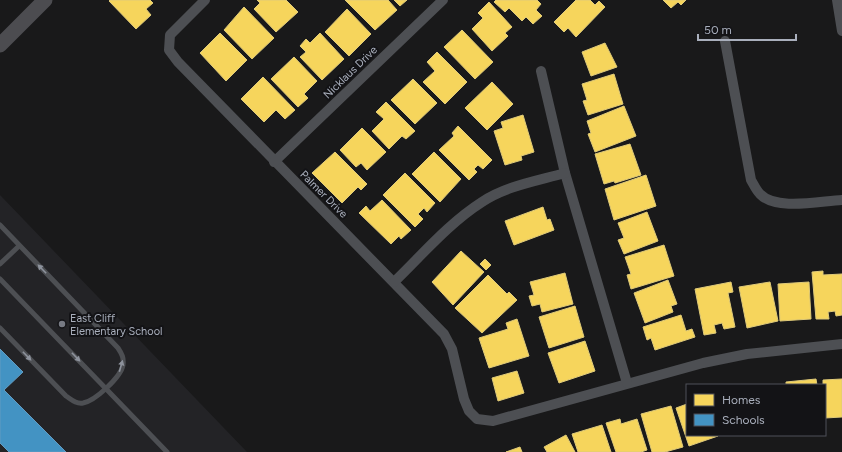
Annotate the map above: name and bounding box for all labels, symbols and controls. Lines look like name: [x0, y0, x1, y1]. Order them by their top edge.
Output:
scale bar: [698, 16, 796, 42]
text: 50 m: [704, 23, 732, 37]
street label: Nicklaus Drive: [321, 43, 380, 101]
street label: Palmer Drive: [297, 168, 350, 221]
one-way arrow: [37, 264, 46, 274]
place label: East Cliff Elementary School: [70, 312, 162, 338]
marker: East Cliff Elementary School: [57, 319, 67, 329]
one-way arrow: [22, 351, 32, 361]
one-way arrow: [71, 352, 81, 362]
one-way arrow: [118, 360, 124, 372]
legend: [686, 384, 826, 436]
text: Homes: [722, 393, 761, 407]
text: Schools: [722, 413, 765, 427]

